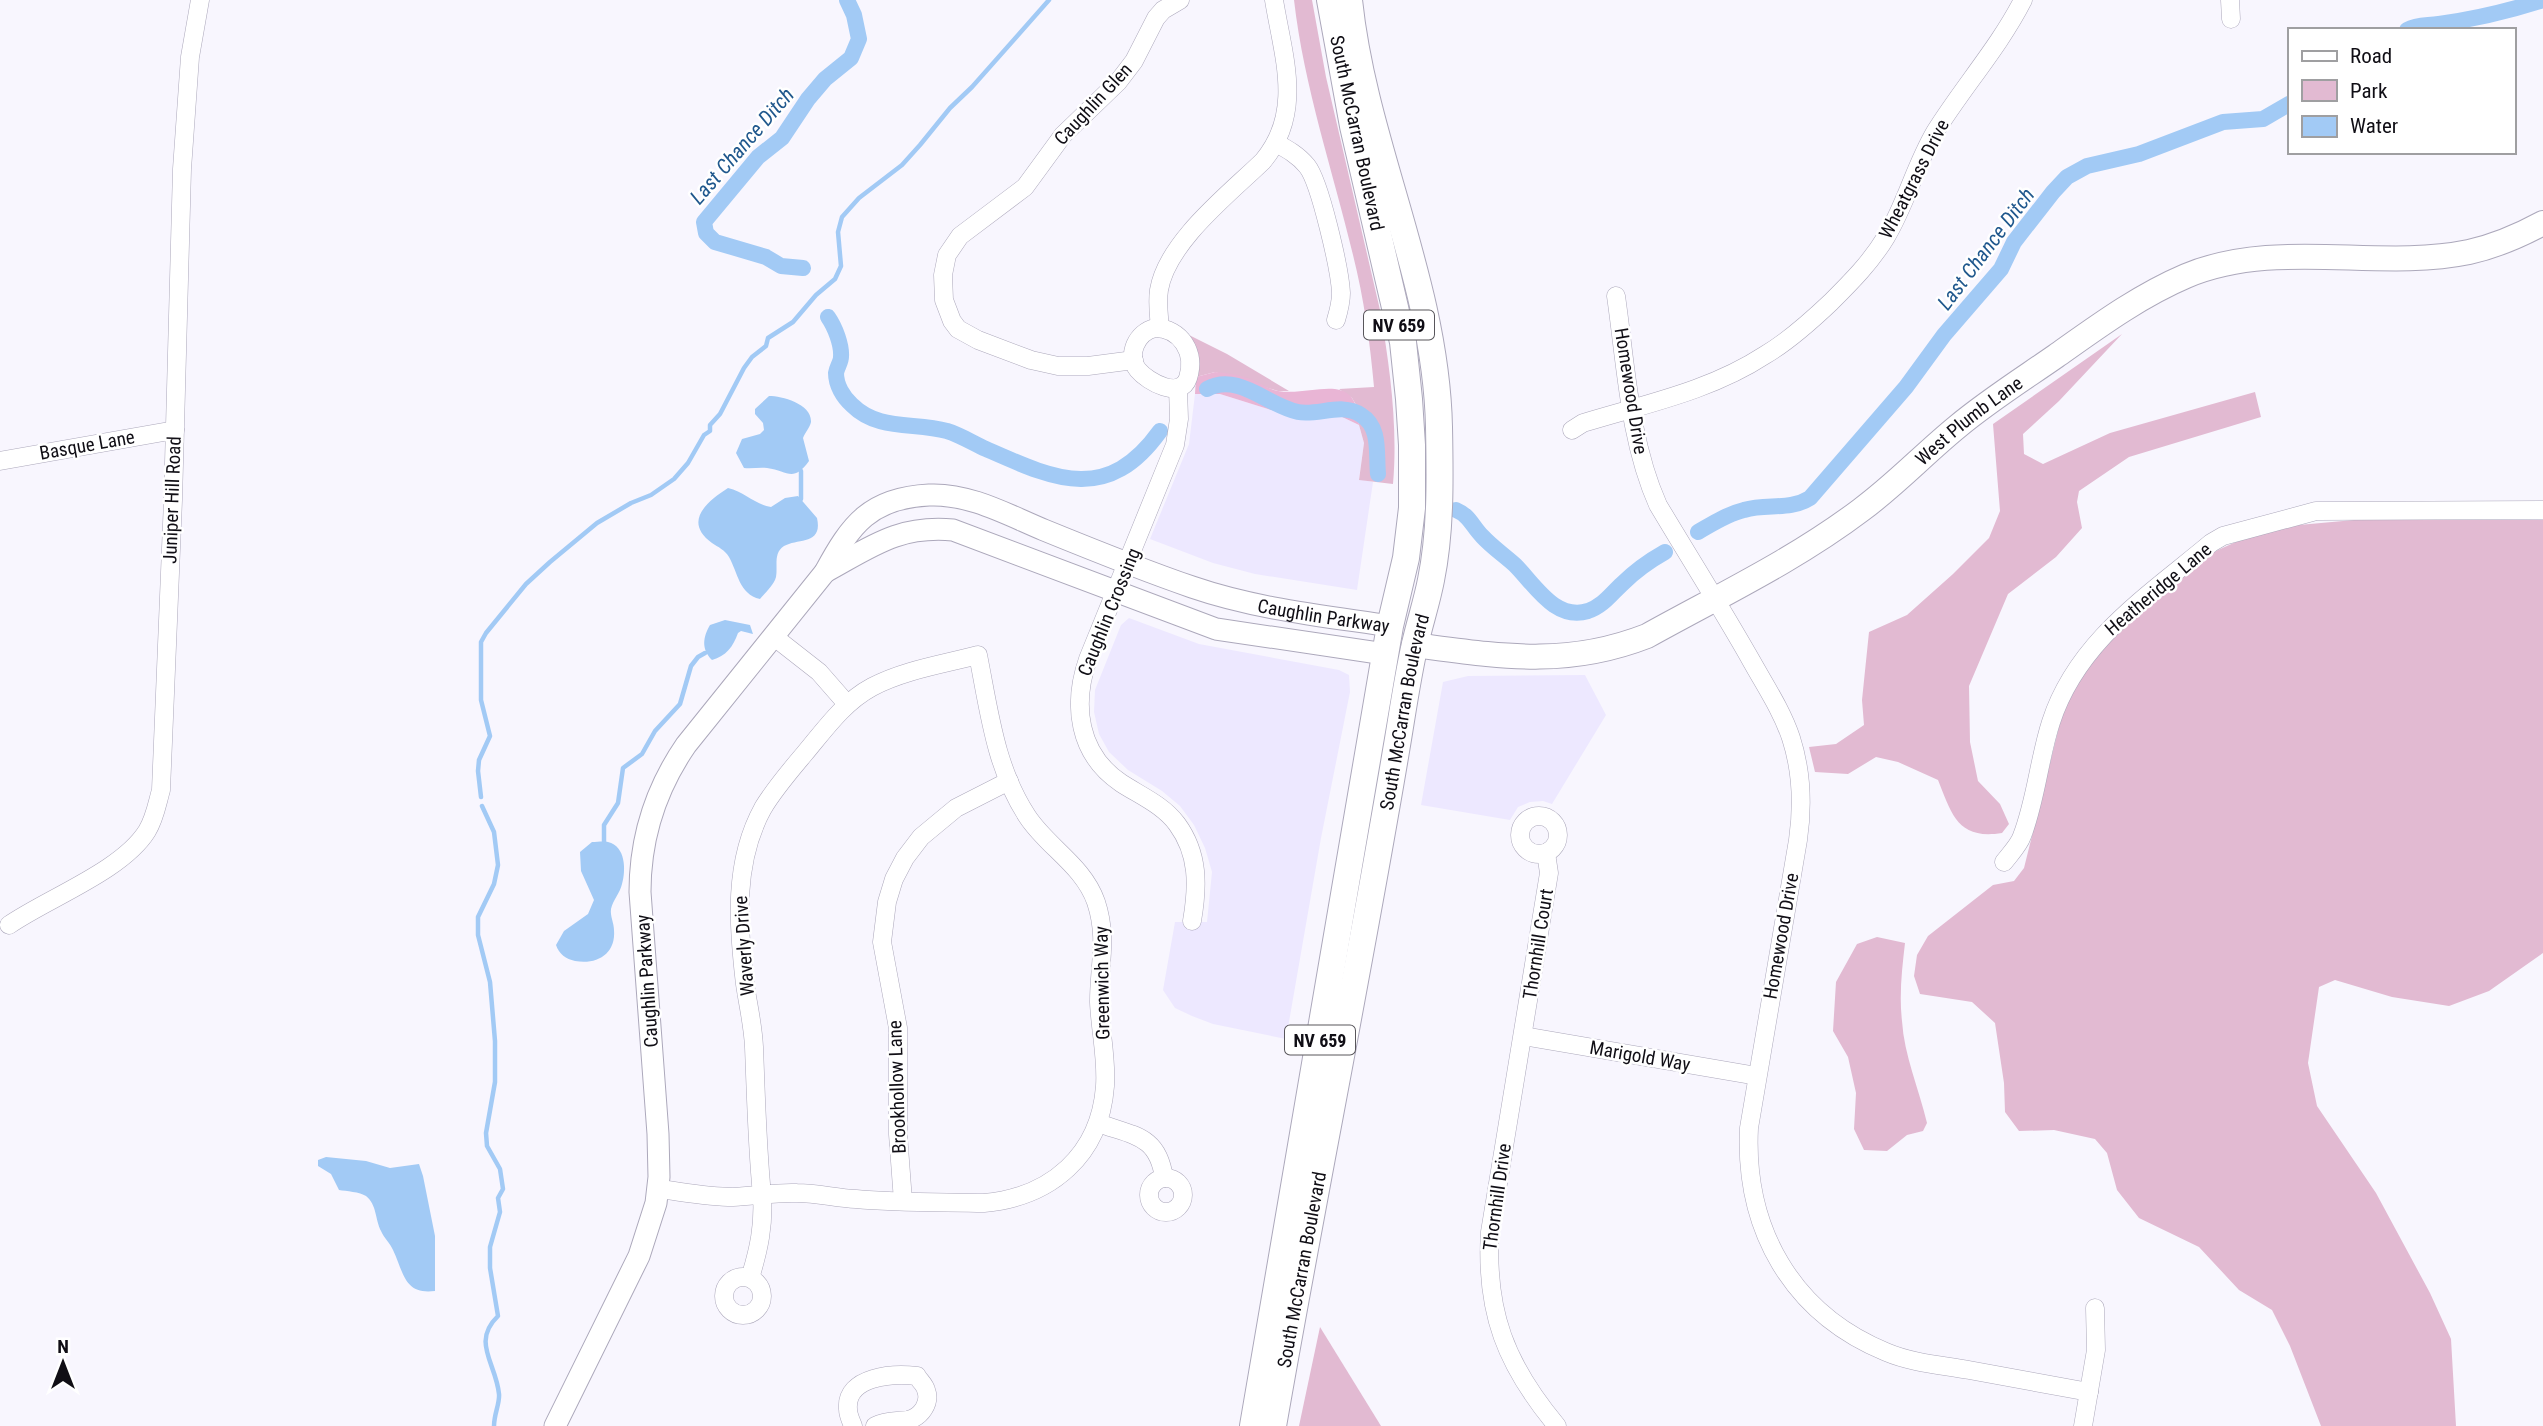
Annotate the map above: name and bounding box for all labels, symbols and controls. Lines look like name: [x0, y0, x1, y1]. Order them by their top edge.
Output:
legend: [2288, 28, 2515, 154]
street label: South McCarran Boulevard: [1325, 33, 1389, 233]
text: Road: [2350, 44, 2392, 68]
street label: Caughlin Glen: [1049, 58, 1137, 150]
text: Park: [2350, 79, 2388, 103]
water label: Last Chance Ditch: [685, 83, 799, 209]
text: Water: [2350, 114, 2398, 138]
street label: Wheatgrass Drive: [1874, 115, 1954, 242]
water label: Last Chance Ditch: [1933, 184, 2039, 314]
road number: NV 659: [1364, 310, 1434, 340]
street label: Homewood Drive: [1610, 326, 1652, 456]
street label: West Plumb Lane: [1910, 371, 2027, 470]
street label: Basque Lane: [38, 425, 137, 465]
street label: Juniper Hill Road: [158, 436, 186, 564]
street label: Heatheridge Lane: [2100, 538, 2216, 640]
street label: Caughlin Crossing: [1073, 545, 1145, 679]
street label: Caughlin Parkway: [1256, 594, 1391, 637]
street label: South McCarran Boulevard: [1375, 611, 1434, 812]
street label: Homewood Drive: [1759, 871, 1803, 1001]
street label: Thornhill Court: [1518, 887, 1558, 1001]
street label: Waverly Drive: [729, 895, 759, 997]
street label: Caughlin Parkway: [631, 914, 663, 1048]
street label: Greenwich Way: [1090, 926, 1114, 1040]
street label: Brookhollow Lane: [883, 1020, 911, 1154]
road number: NV 659: [1285, 1026, 1355, 1055]
street label: Marigold Way: [1588, 1036, 1692, 1076]
street label: Thornhill Drive: [1478, 1142, 1516, 1252]
street label: South McCarran Boulevard: [1272, 1169, 1331, 1370]
north arrow: [28, 1328, 98, 1398]
text: N: [57, 1335, 69, 1358]

